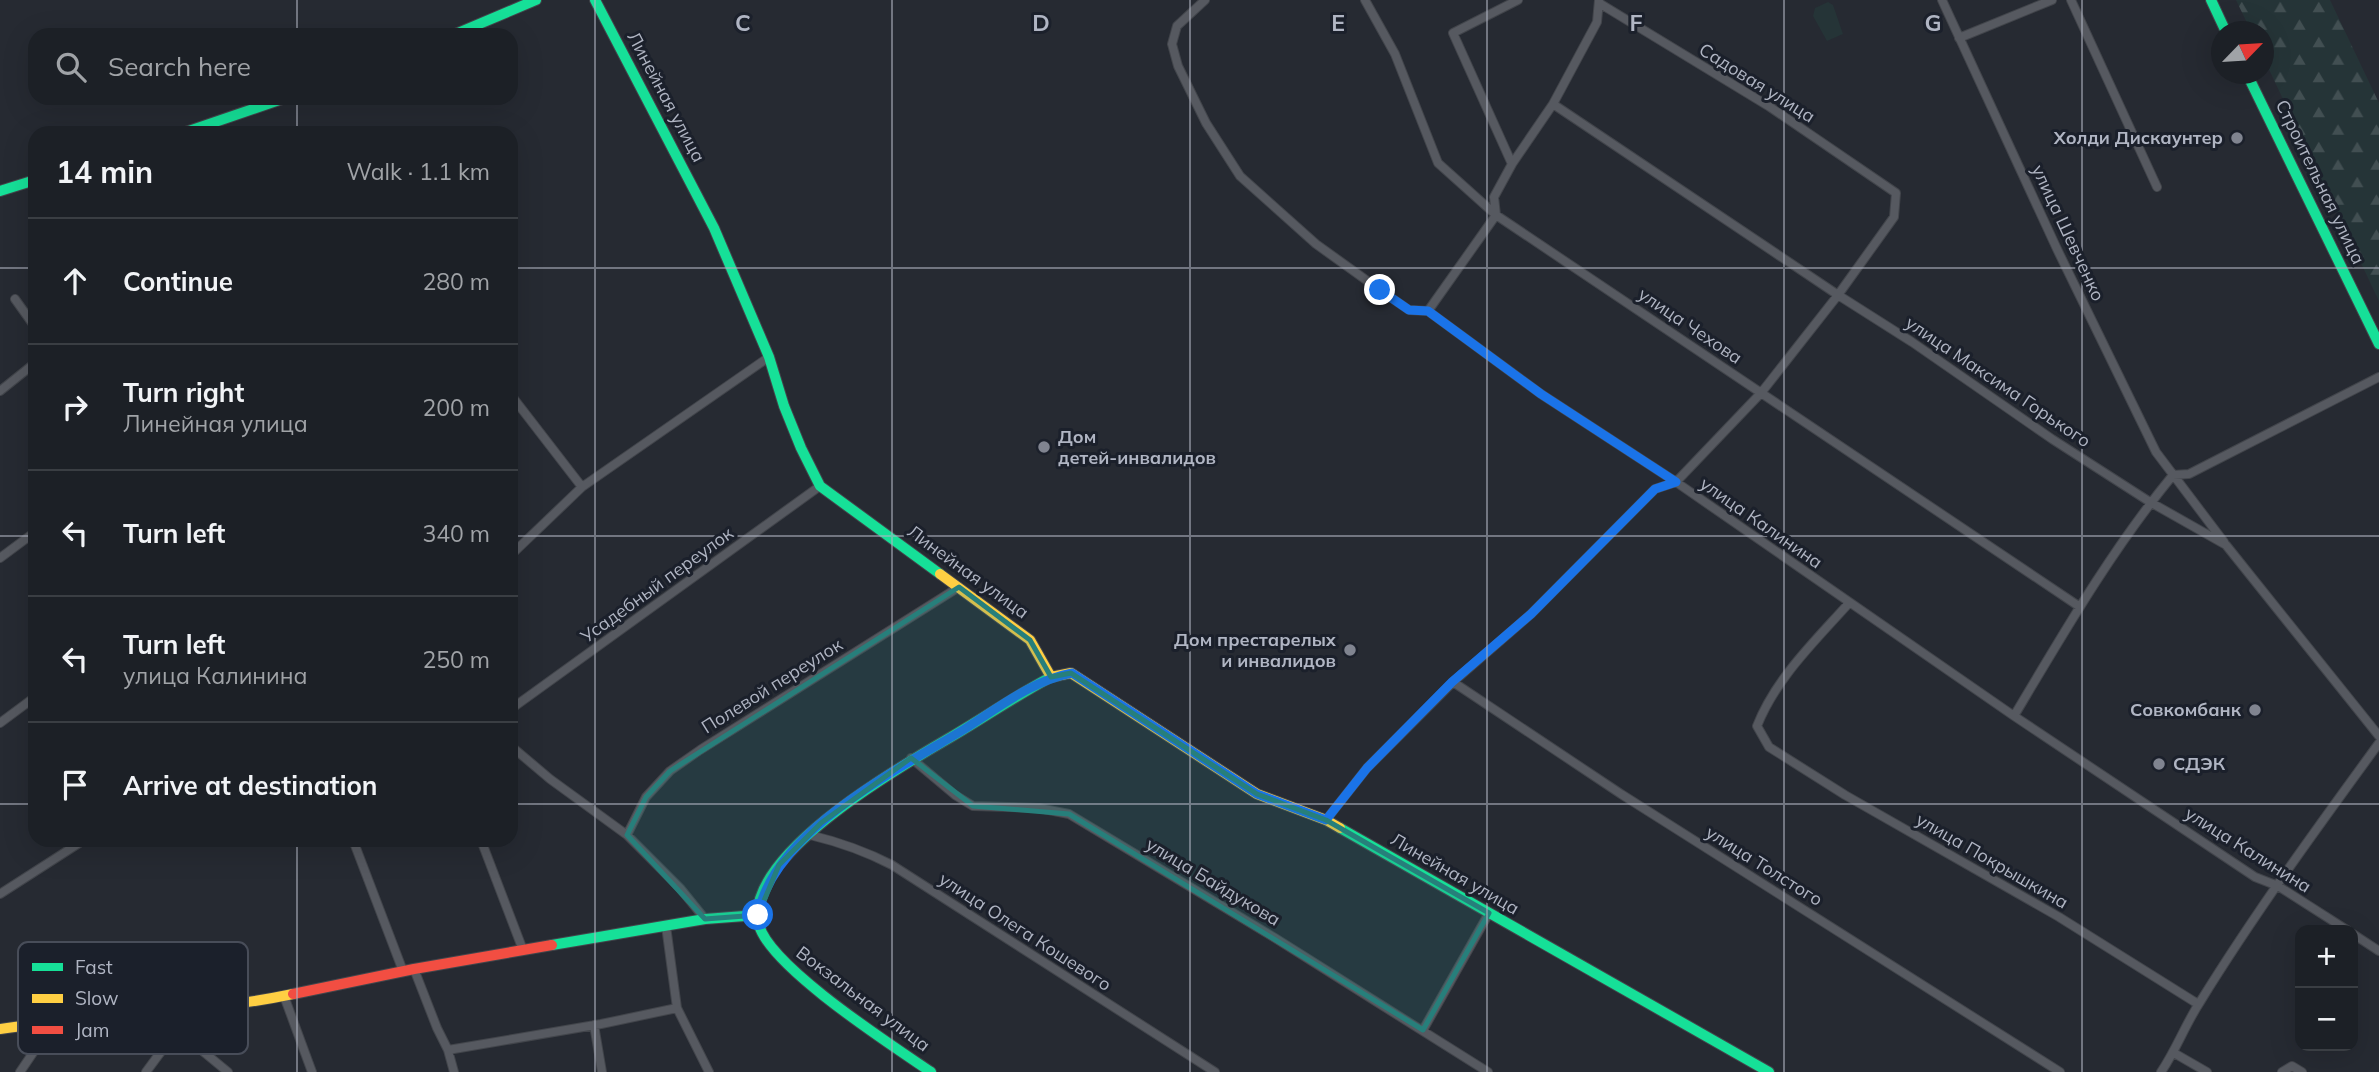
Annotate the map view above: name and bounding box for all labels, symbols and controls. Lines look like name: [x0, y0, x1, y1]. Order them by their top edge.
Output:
text: C: [735, 8, 751, 37]
text: D: [1032, 8, 1050, 37]
text: E: [1331, 8, 1345, 37]
text: F: [1629, 8, 1643, 37]
text: G: [1924, 8, 1942, 37]
north arrow: [2211, 21, 2274, 84]
search box: [28, 28, 518, 105]
street label: Линейная улица: [622, 28, 711, 166]
street label: Садовая улица: [1695, 38, 1820, 127]
icon: search: [52, 48, 90, 86]
text: Search here: [108, 50, 251, 83]
street label: Строительная улица: [2271, 96, 2370, 268]
place label: Холди Дискаунтер: [2053, 126, 2223, 149]
marker: Холди Дискаунтер: [2229, 130, 2245, 146]
text: 14 min: [56, 153, 153, 191]
text: Walk · 1.1 km: [346, 157, 490, 186]
street label: улица Шевченко: [2027, 161, 2110, 305]
icon: ahead: [56, 262, 94, 300]
text: Continue: [123, 265, 233, 298]
text: 280 m: [422, 267, 490, 296]
route end: [1364, 274, 1395, 305]
street label: улица Чехова: [1634, 282, 1747, 369]
street label: улица Максима Горького: [1901, 311, 2095, 452]
text: Turn right: [123, 376, 244, 409]
icon: right: [56, 388, 94, 426]
text: 200 m: [422, 393, 490, 422]
text: Линейная улица: [123, 409, 308, 438]
place label: Дом детей-инвалидов: [1058, 425, 1216, 469]
marker: Дом детей-инвалидов: [1036, 439, 1052, 455]
street label: улица Калинина: [1696, 472, 1827, 573]
icon: left: [56, 514, 94, 552]
text: Turn left: [123, 517, 225, 550]
text: 340 m: [422, 519, 490, 548]
street label: Линейная улица: [903, 520, 1034, 623]
street label: Усадебный переулок: [575, 521, 738, 648]
text: Turn left: [123, 628, 225, 661]
place label: Дом престарелых и инвалидов: [1174, 628, 1337, 672]
street label: Полевой переулок: [697, 633, 847, 738]
icon: left: [56, 640, 94, 678]
marker: Дом престарелых и инвалидов: [1342, 642, 1358, 658]
text: 250 m: [422, 645, 490, 674]
text: улица Калинина: [123, 661, 308, 690]
place label: Совкомбанк: [2130, 698, 2242, 721]
marker: Совкомбанк: [2247, 702, 2263, 718]
place label: СДЭК: [2173, 752, 2226, 775]
marker: СДЭК: [2151, 756, 2167, 772]
icon: arrive: [56, 766, 94, 804]
text: Arrive at destination: [123, 769, 378, 802]
street label: улица Калинина: [2181, 802, 2316, 898]
street label: улица Покрышкина: [1912, 808, 2073, 914]
street label: улица Толстого: [1701, 820, 1827, 911]
street label: Линейная улица: [1387, 827, 1524, 920]
street label: улица Байдукова: [1142, 832, 1285, 931]
street label: улица Олега Кошевого: [935, 867, 1116, 996]
route start: [742, 899, 773, 930]
map controls: [2295, 925, 2358, 1051]
button: +: [2295, 925, 2358, 988]
street label: Вокзальная улица: [792, 941, 935, 1056]
legend: [18, 942, 248, 1054]
text: Fast: [75, 955, 113, 979]
text: Slow: [75, 986, 119, 1010]
button: −: [2295, 988, 2358, 1051]
text: Jam: [75, 1018, 109, 1042]

